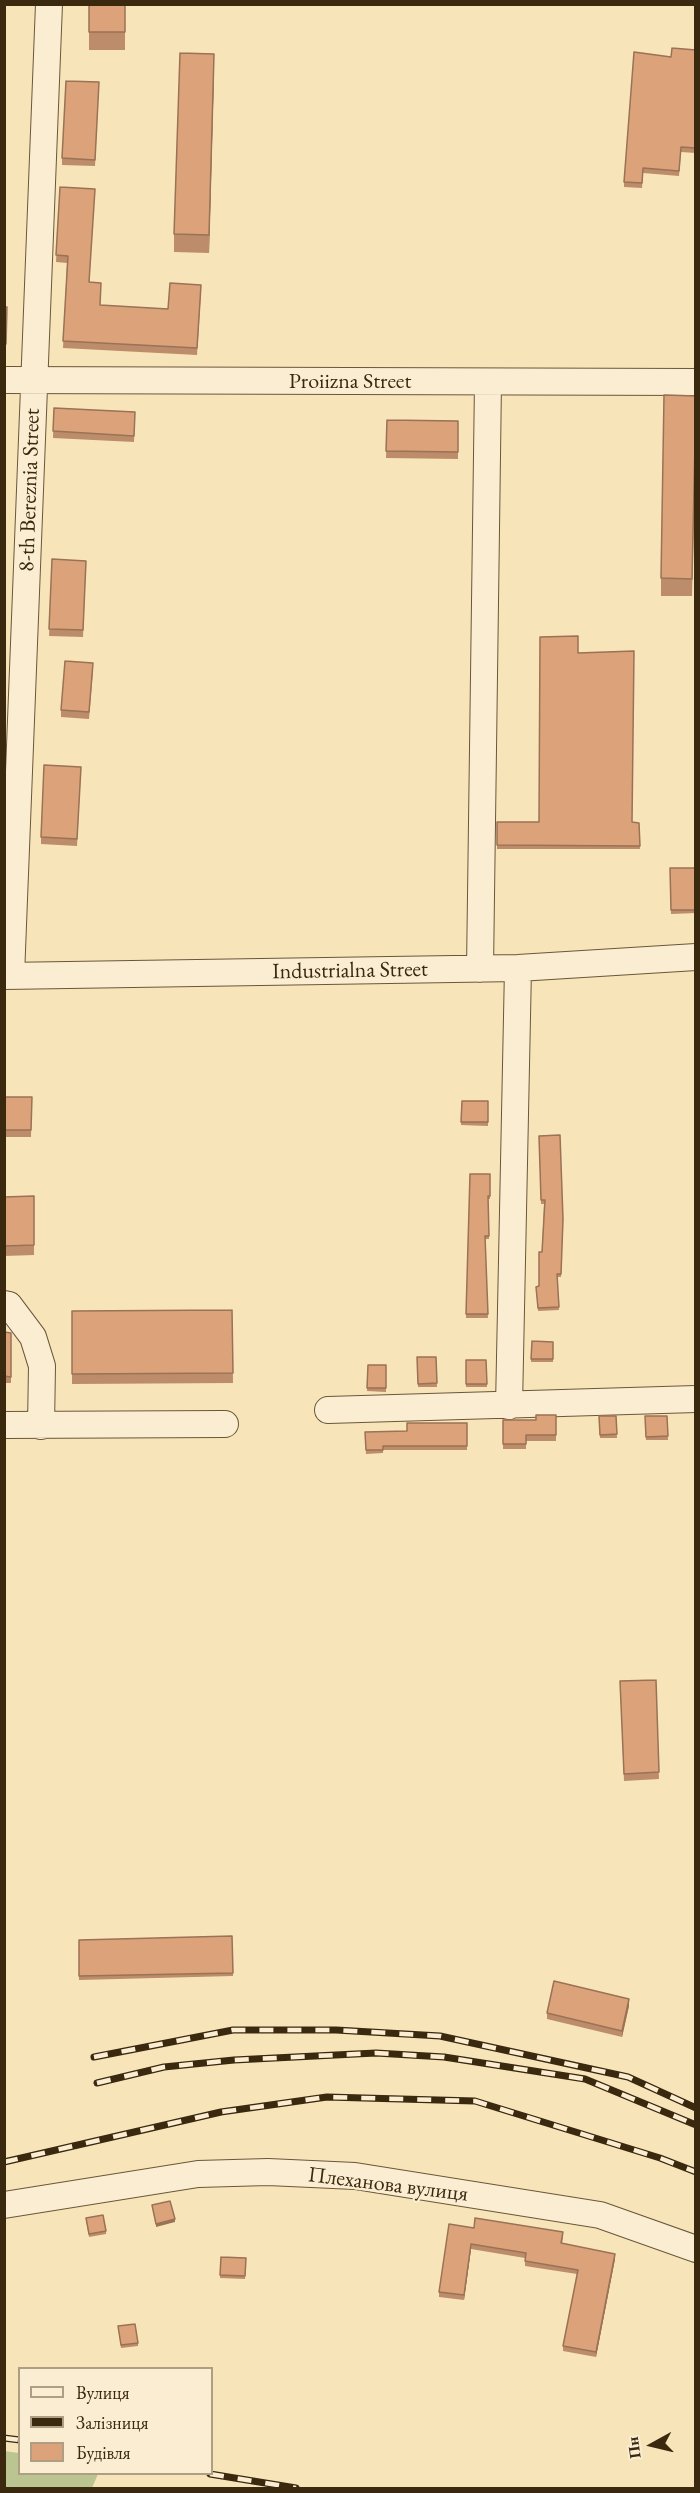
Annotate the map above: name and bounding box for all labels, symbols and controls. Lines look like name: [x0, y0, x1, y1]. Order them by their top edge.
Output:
street label: Proiizna Street: [289, 369, 411, 395]
street label: 8-th Bereznia Street: [14, 408, 46, 572]
street label: Industrialna Street: [272, 956, 428, 986]
street label: Плеханова вулиця: [306, 2162, 470, 2208]
legend: [18, 2367, 213, 2475]
text: Вулиця: [76, 2381, 129, 2404]
text: Залізниця: [76, 2411, 149, 2434]
north arrow: [622, 2415, 682, 2475]
text: Пн: [622, 2435, 646, 2460]
text: Будівля: [76, 2441, 131, 2464]

